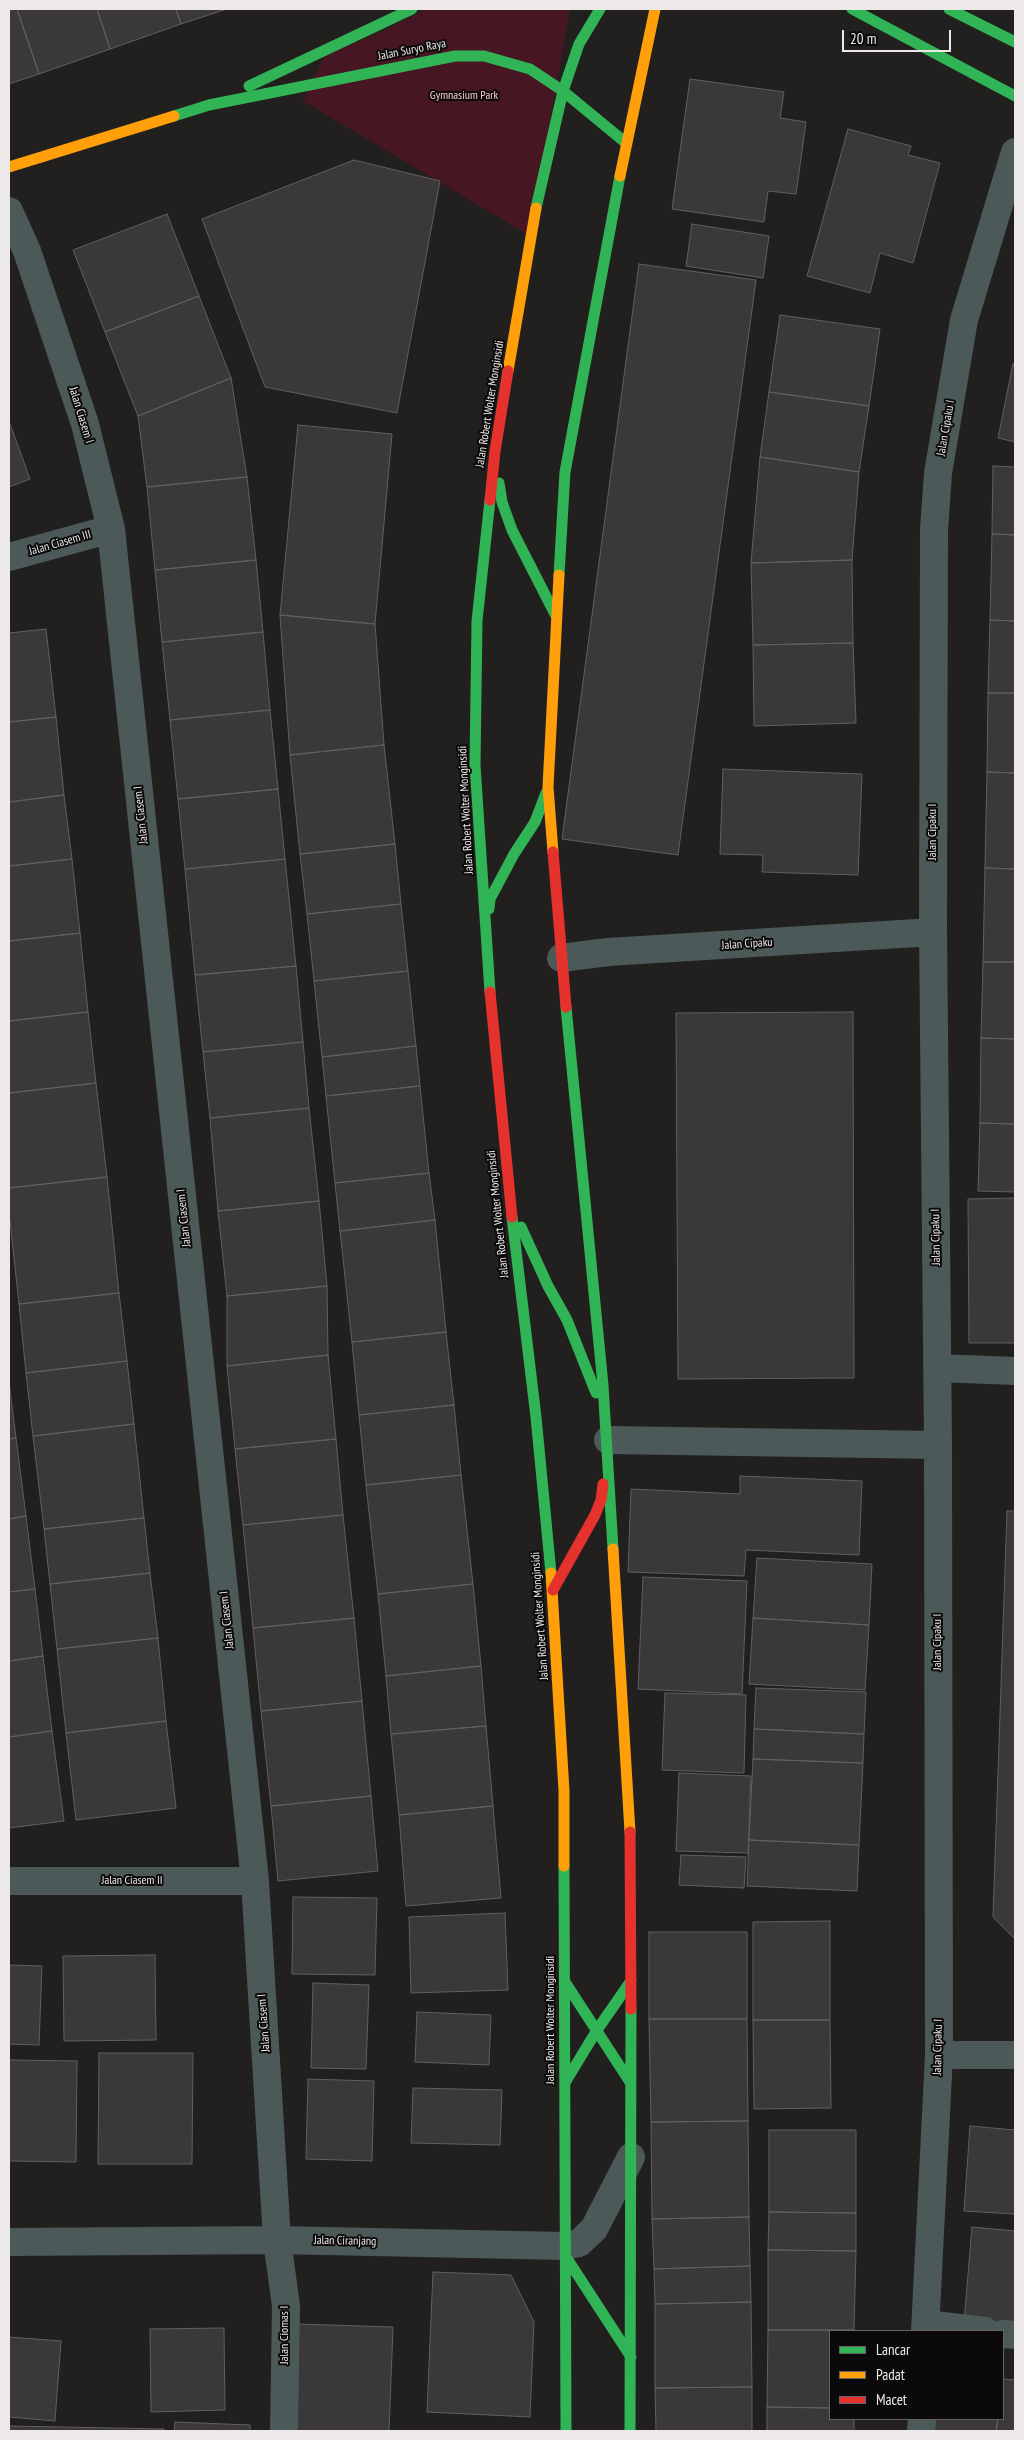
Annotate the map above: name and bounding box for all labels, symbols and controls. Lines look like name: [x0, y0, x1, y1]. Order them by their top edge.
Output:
scale bar: [844, 20, 953, 52]
text: 20 m: [850, 29, 876, 48]
street label: Jalan Suryo Raya: [377, 36, 447, 64]
park label: Gymnasium Park: [430, 89, 498, 103]
street label: Jalan Robert Wolter Monginsidi: [473, 339, 507, 469]
street label: Jalan Ciasem I: [66, 385, 96, 445]
street label: Jalan Cipaku I: [934, 399, 958, 457]
street label: Jalan Ciasem III: [27, 527, 93, 559]
street label: Jalan Robert Wolter Monginsidi: [455, 746, 477, 874]
street label: Jalan Ciasem I: [131, 785, 151, 845]
street label: Jalan Cipaku I: [926, 804, 940, 860]
street label: Jalan Cipaku: [721, 935, 773, 953]
street label: Jalan Robert Wolter Monginsidi: [484, 1149, 512, 1279]
street label: Jalan Ciasem I: [174, 1188, 194, 1248]
street label: Jalan Cipaku I: [928, 1209, 944, 1265]
street label: Jalan Robert Wolter Monginsidi: [528, 1551, 552, 1681]
street label: Jalan Ciasem I: [217, 1590, 237, 1650]
street label: Jalan Cipaku I: [931, 1614, 945, 1670]
street label: Jalan Ciasem II: [102, 1874, 162, 1888]
street label: Jalan Robert Wolter Monginsidi: [544, 1956, 558, 2084]
street label: Jalan Ciasem I: [255, 1993, 273, 2053]
street label: Jalan Cipaku I: [930, 2019, 946, 2075]
street label: Jalan Ciranjang: [314, 2233, 376, 2249]
street label: Jalan Ciomas I: [278, 2306, 292, 2364]
legend: [829, 2330, 1004, 2420]
text: Lancar: [876, 2340, 910, 2359]
text: Padat: [876, 2365, 905, 2384]
text: Macet: [876, 2390, 907, 2409]

